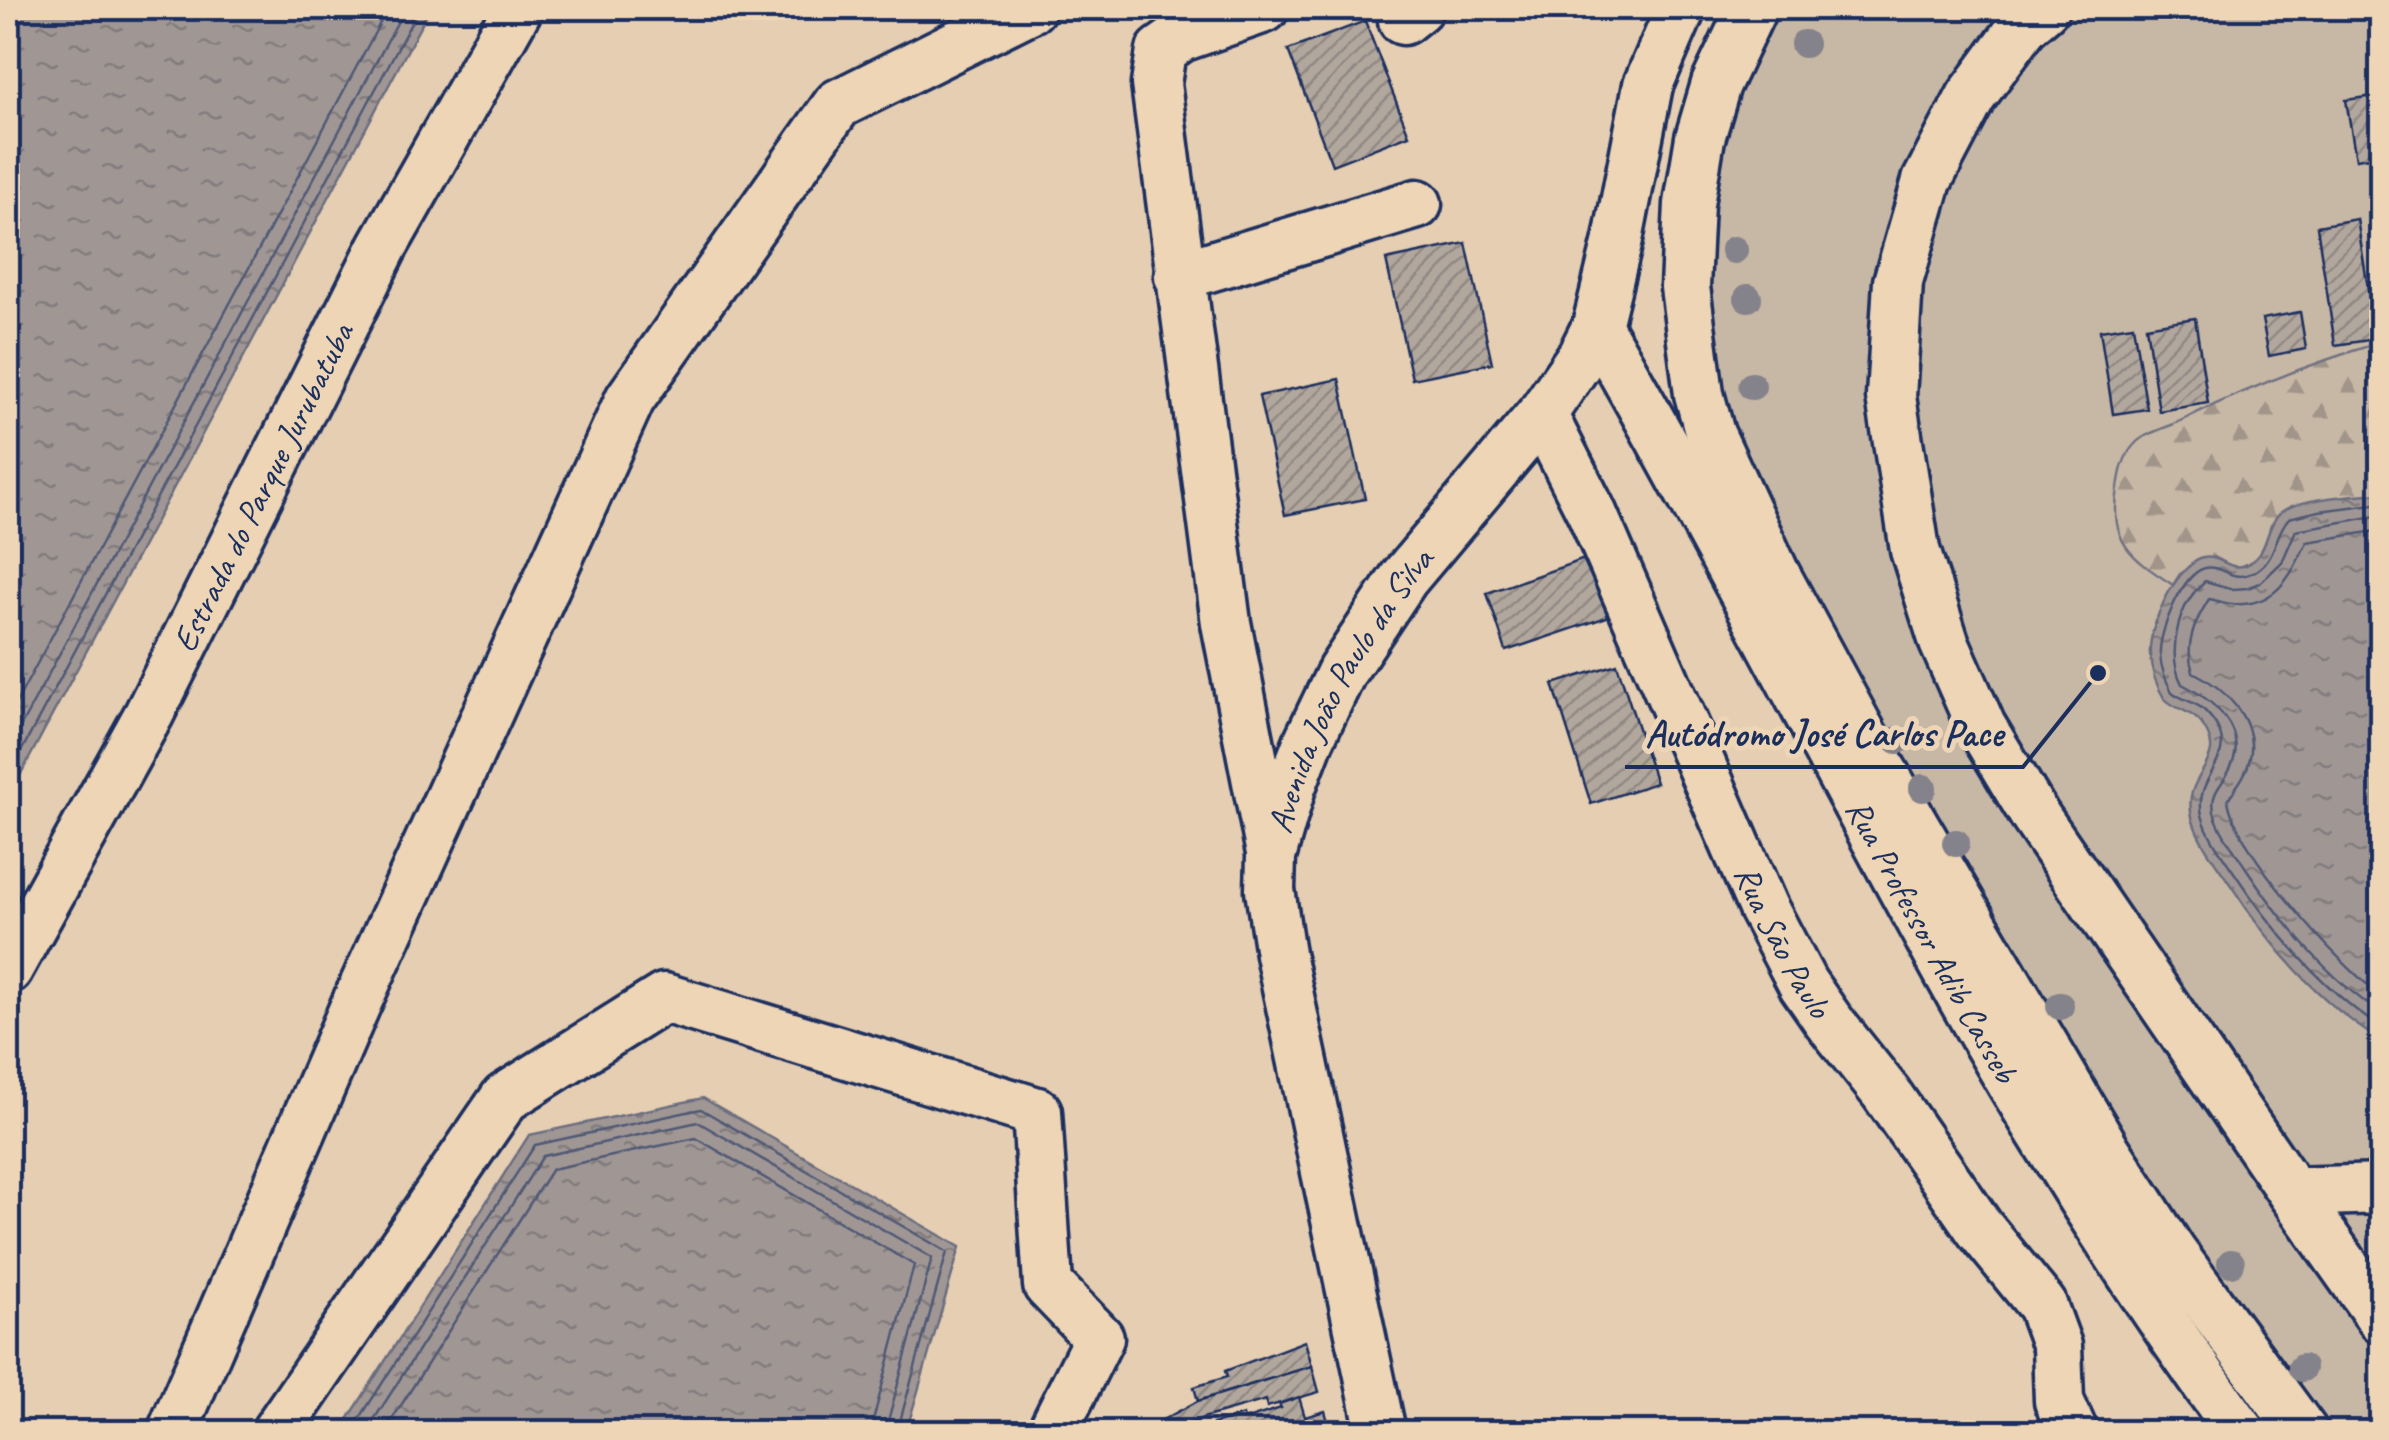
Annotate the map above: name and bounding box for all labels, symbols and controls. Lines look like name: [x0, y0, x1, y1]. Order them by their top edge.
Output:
street label: Estrada do Parque Jurubatuba: [161, 314, 364, 659]
street label: Avenida João Paulo da Silva: [1257, 536, 1445, 838]
callout: Autódromo José Carlos Pace: [1625, 699, 2023, 767]
text: Autódromo José Carlos Pace: [1645, 710, 2006, 757]
street label: Rua Professor Adib Casseb: [1836, 791, 2029, 1092]
street label: Rua Sāo Paulo: [1725, 858, 1843, 1028]

